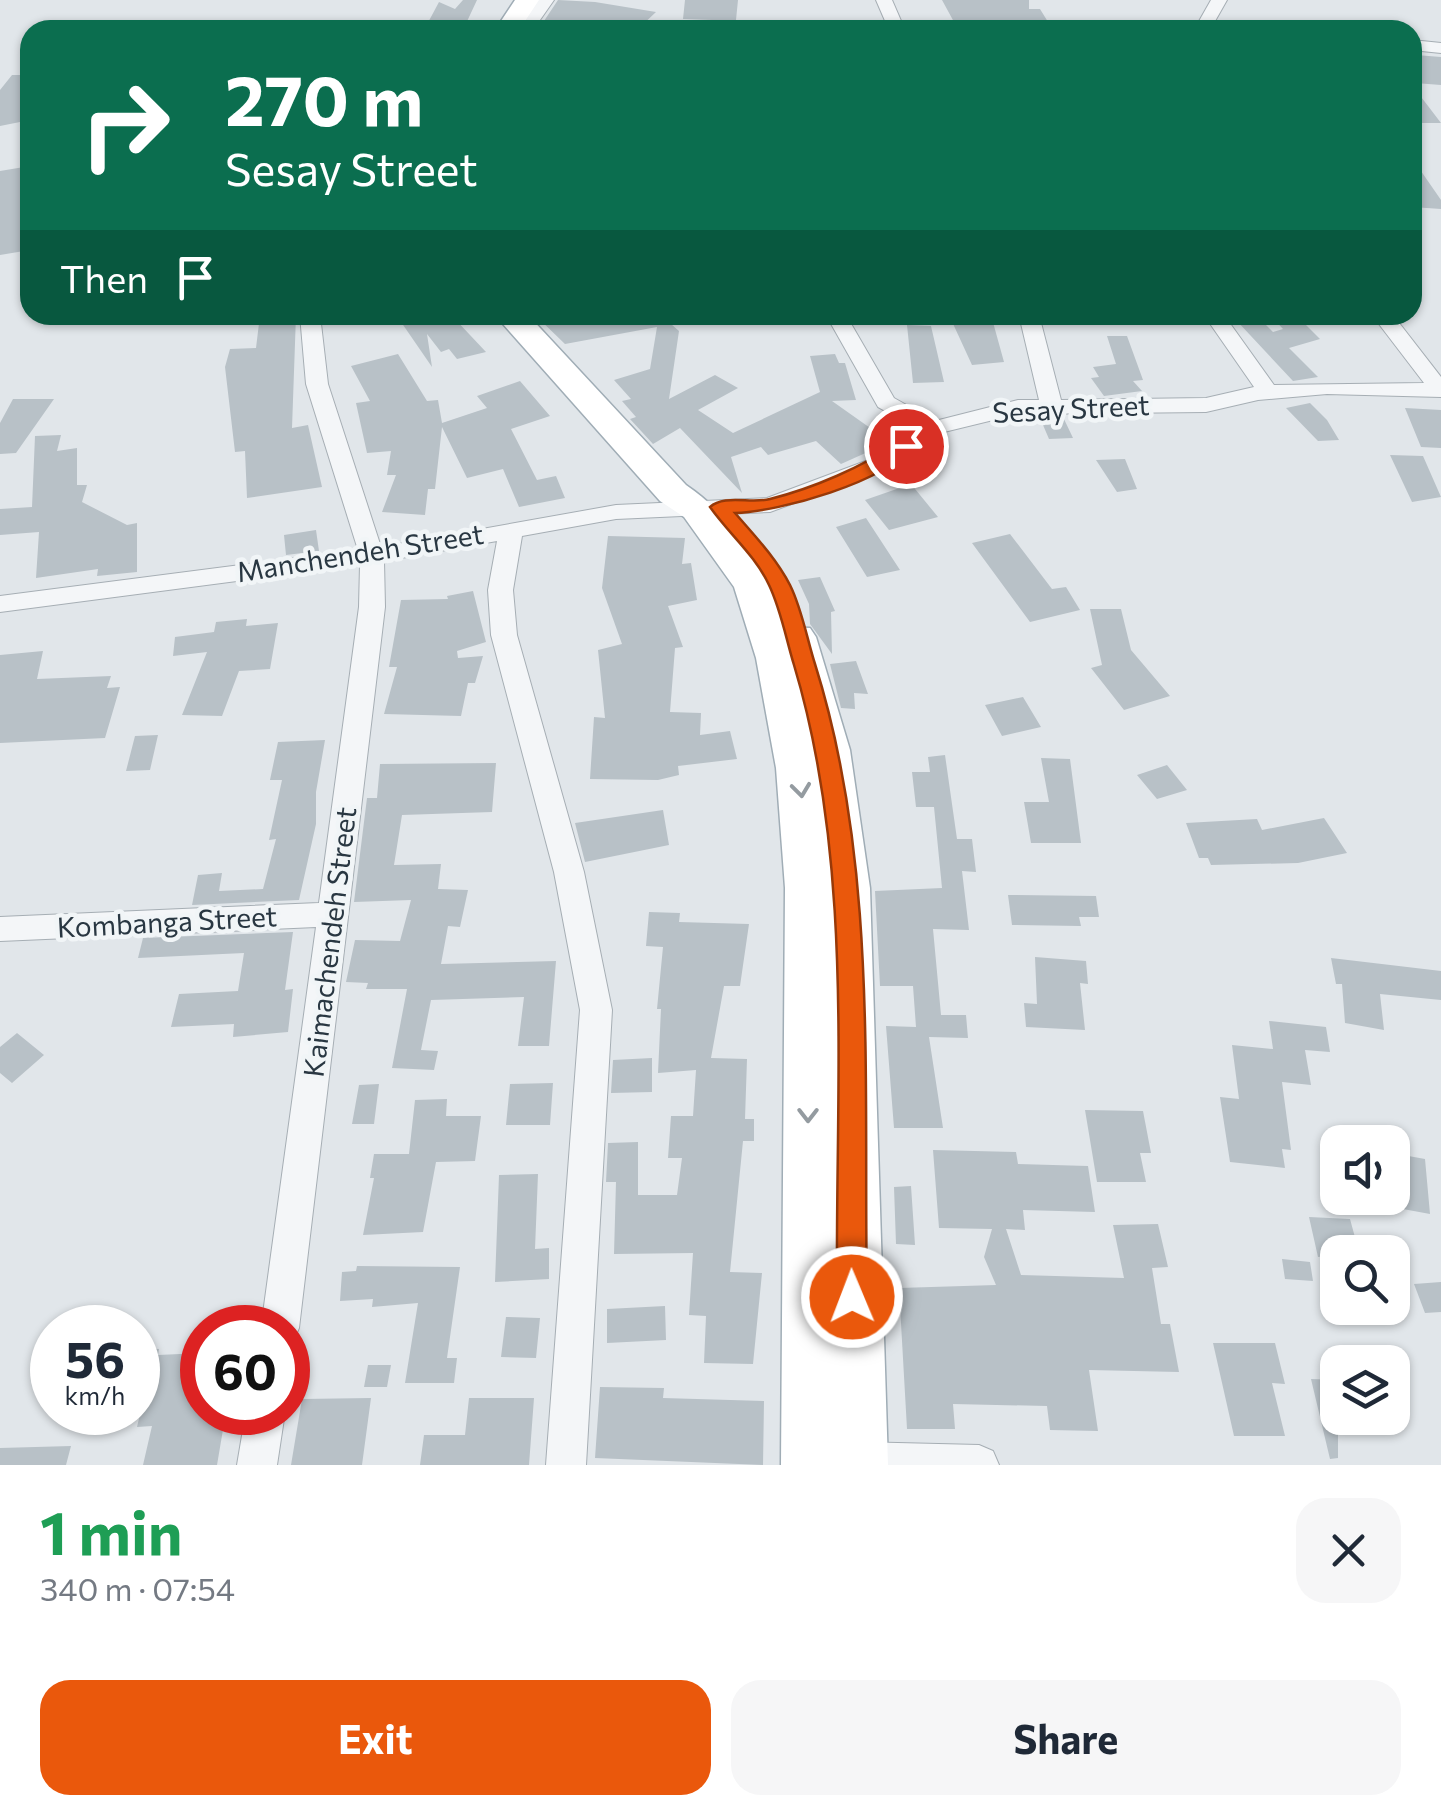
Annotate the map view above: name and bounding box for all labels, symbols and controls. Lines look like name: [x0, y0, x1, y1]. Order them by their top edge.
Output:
text: 270 m: [225, 55, 423, 140]
icon: right: [60, 60, 190, 190]
text: Sesay Street: [225, 140, 478, 195]
icon: arrive: [168, 250, 223, 305]
text: Then: [60, 254, 148, 301]
street label: Sesay Street: [992, 387, 1150, 429]
pin: [864, 404, 949, 489]
icon: arrive: [879, 419, 934, 474]
street label: Manchendeh Street: [234, 516, 486, 588]
one-way arrow: [789, 782, 810, 799]
street label: Kaimachendeh Street: [296, 805, 362, 1079]
street label: Kombanga Street: [56, 898, 278, 944]
one-way arrow: [797, 1108, 819, 1123]
map controls: [1320, 1125, 1410, 1435]
button: sound: [1320, 1125, 1410, 1215]
button: search: [1320, 1235, 1410, 1325]
position arrow: [800, 1245, 904, 1349]
speed limit sign: 60: [180, 1305, 310, 1435]
text: 56: [65, 1327, 125, 1388]
button: layers: [1320, 1345, 1410, 1435]
text: km/h: [65, 1380, 125, 1410]
text: 1 min: [40, 1494, 182, 1567]
button: close: [1296, 1498, 1401, 1603]
text: 340 m · 07:54: [40, 1568, 235, 1608]
button: Exit: [40, 1680, 711, 1795]
button: Share: [731, 1680, 1401, 1795]

